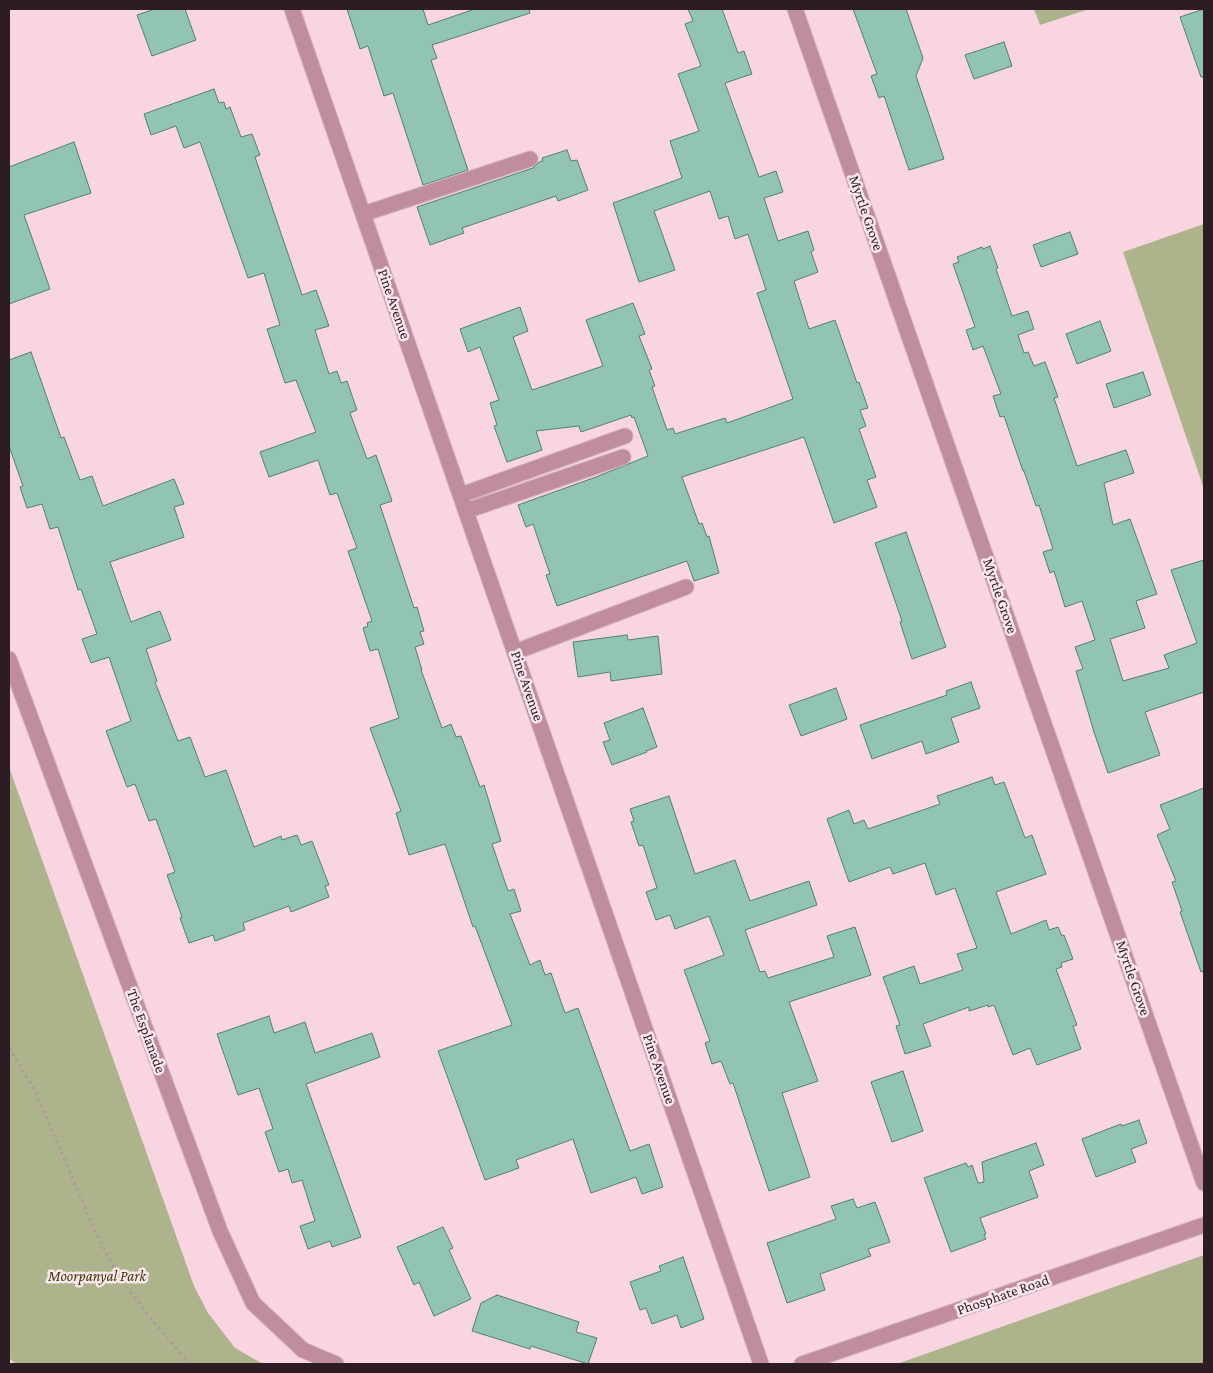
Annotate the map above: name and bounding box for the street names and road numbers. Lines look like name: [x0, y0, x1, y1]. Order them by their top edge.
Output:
street label: Myrtle Grove: [845, 173, 887, 253]
street label: Pine Avenue: [374, 267, 414, 341]
street label: Myrtle Grove: [979, 556, 1021, 636]
street label: Pine Avenue: [507, 649, 547, 723]
street label: Myrtle Grove: [1112, 938, 1154, 1018]
street label: The Esplanade: [123, 987, 169, 1075]
street label: Pine Avenue: [639, 1032, 679, 1106]
street label: Phosphate Road: [954, 1271, 1052, 1319]

